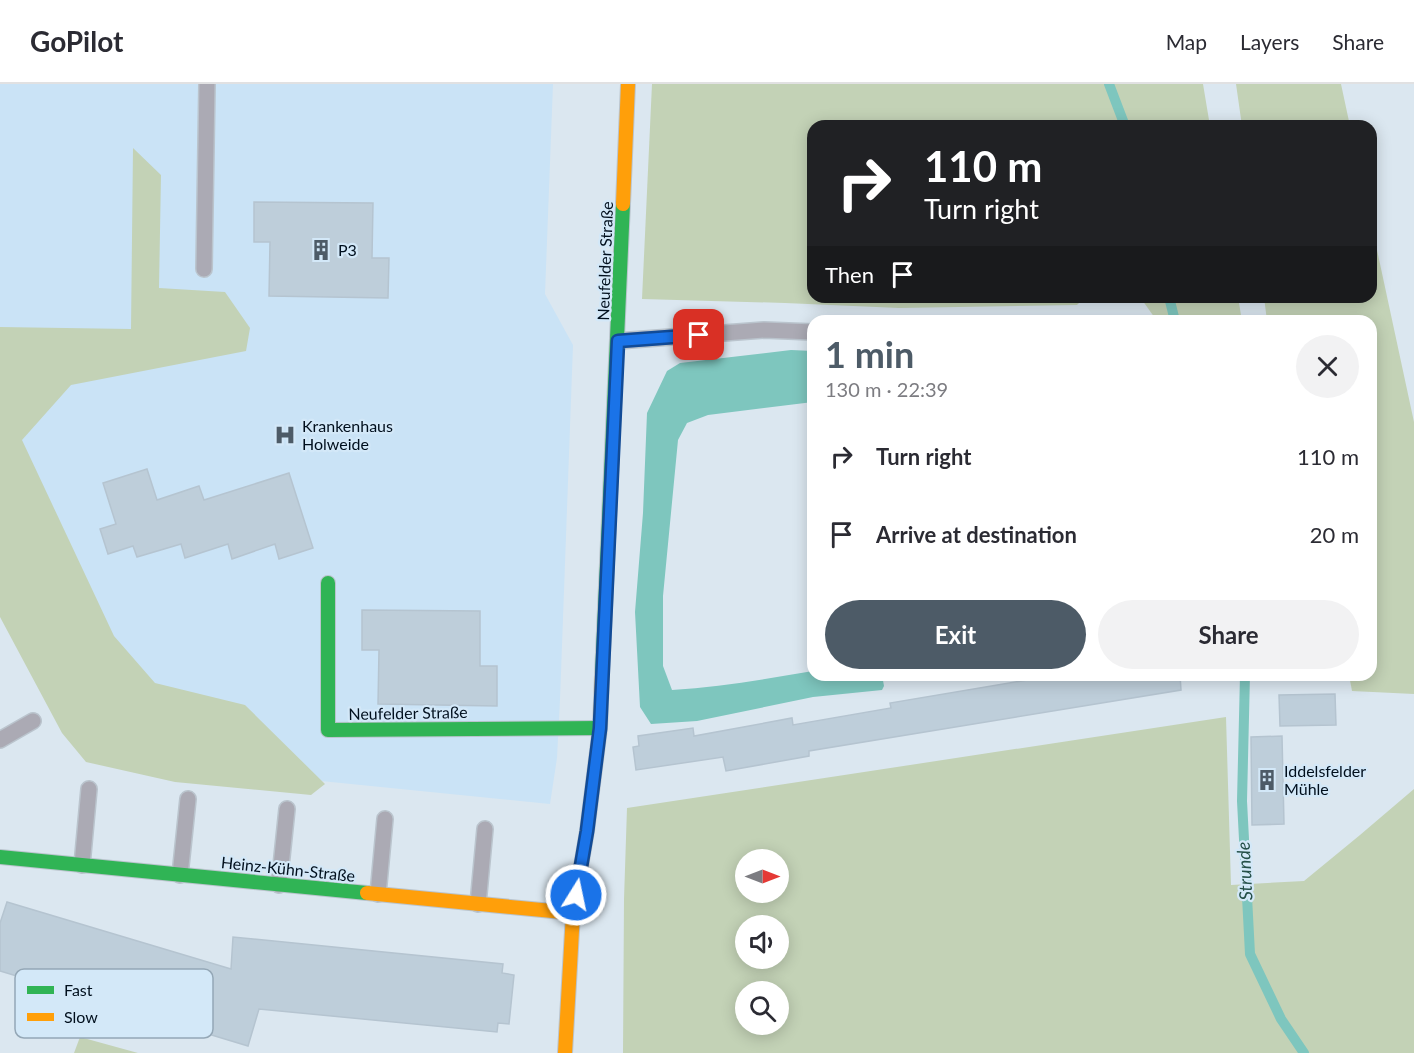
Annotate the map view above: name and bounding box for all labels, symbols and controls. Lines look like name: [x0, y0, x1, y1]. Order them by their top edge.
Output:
text: GoPilot: [30, 24, 123, 58]
text: Map: [1166, 29, 1207, 54]
text: Layers: [1240, 29, 1299, 54]
text: Share: [1332, 29, 1384, 54]
text: 110 m: [924, 141, 1042, 191]
icon: right: [825, 144, 903, 222]
text: Turn right: [924, 192, 1039, 225]
street label: Neufelder Straße: [593, 201, 616, 321]
building icon: P3: [309, 238, 333, 262]
place label: P3: [338, 240, 357, 259]
icon: arrive: [886, 258, 919, 291]
text: Then: [825, 261, 874, 288]
pin: [673, 309, 724, 360]
icon: arrive: [682, 318, 715, 351]
text: 1 min: [825, 332, 914, 376]
button: close: [1296, 335, 1359, 398]
text: 130 m · 22:39: [825, 377, 948, 401]
place label: Krankenhaus Holweide: [302, 416, 393, 453]
hospital icon: Krankenhaus Holweide: [273, 423, 297, 447]
icon: right: [825, 440, 858, 473]
text: Turn right: [876, 443, 971, 470]
text: 110 m: [1297, 443, 1359, 470]
icon: arrive: [825, 518, 858, 551]
text: Arrive at destination: [876, 521, 1077, 548]
text: 20 m: [1310, 521, 1359, 548]
button: Exit: [825, 600, 1086, 669]
button: Share: [1098, 600, 1359, 669]
street label: Neufelder Straße: [348, 702, 468, 723]
place label: Iddelsfelder Mühle: [1284, 761, 1366, 798]
building icon: Iddelsfelder Mühle: [1255, 768, 1279, 792]
water label: Strunde: [1231, 841, 1257, 901]
north arrow: [735, 849, 789, 903]
map controls: [735, 849, 789, 1035]
street label: Heinz-Kühn-Straße: [220, 852, 356, 885]
position arrow: [544, 863, 608, 927]
button: sound: [735, 915, 789, 969]
legend: [15, 969, 213, 1038]
text: Fast: [64, 980, 93, 999]
button: search: [735, 981, 789, 1035]
text: Slow: [64, 1007, 98, 1026]

